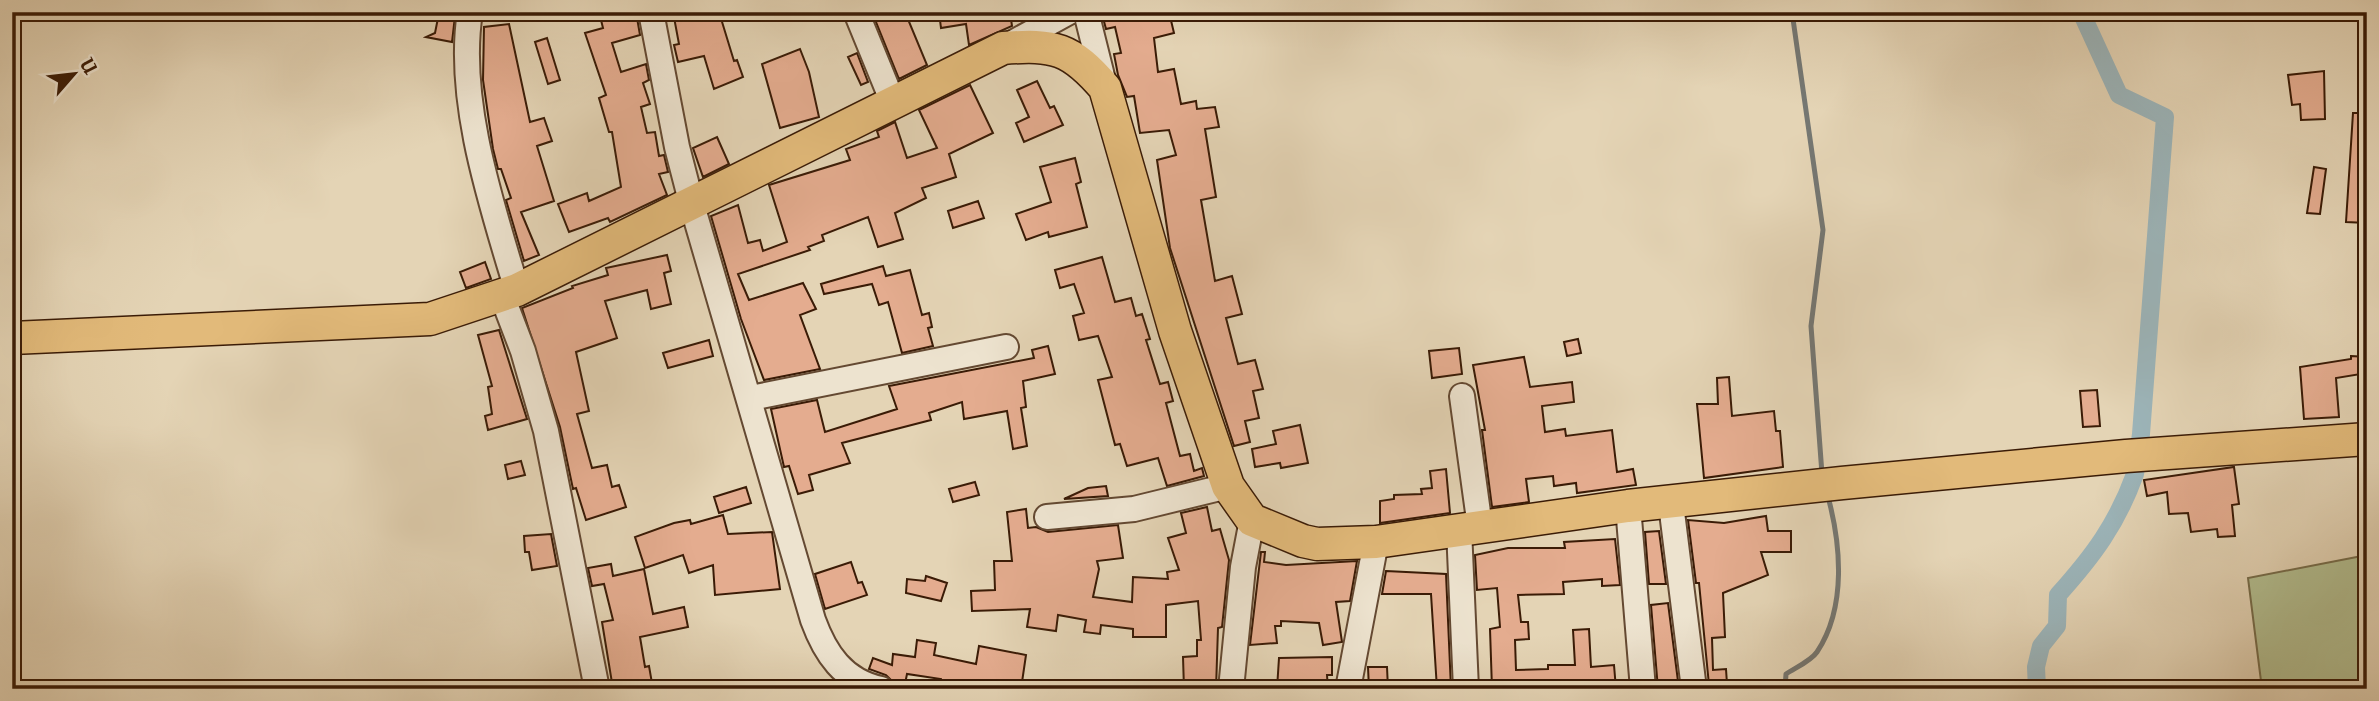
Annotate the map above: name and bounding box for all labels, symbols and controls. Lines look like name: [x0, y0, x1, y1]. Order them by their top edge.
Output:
north arrow: [38, 38, 108, 108]
text: U: [74, 54, 101, 78]

